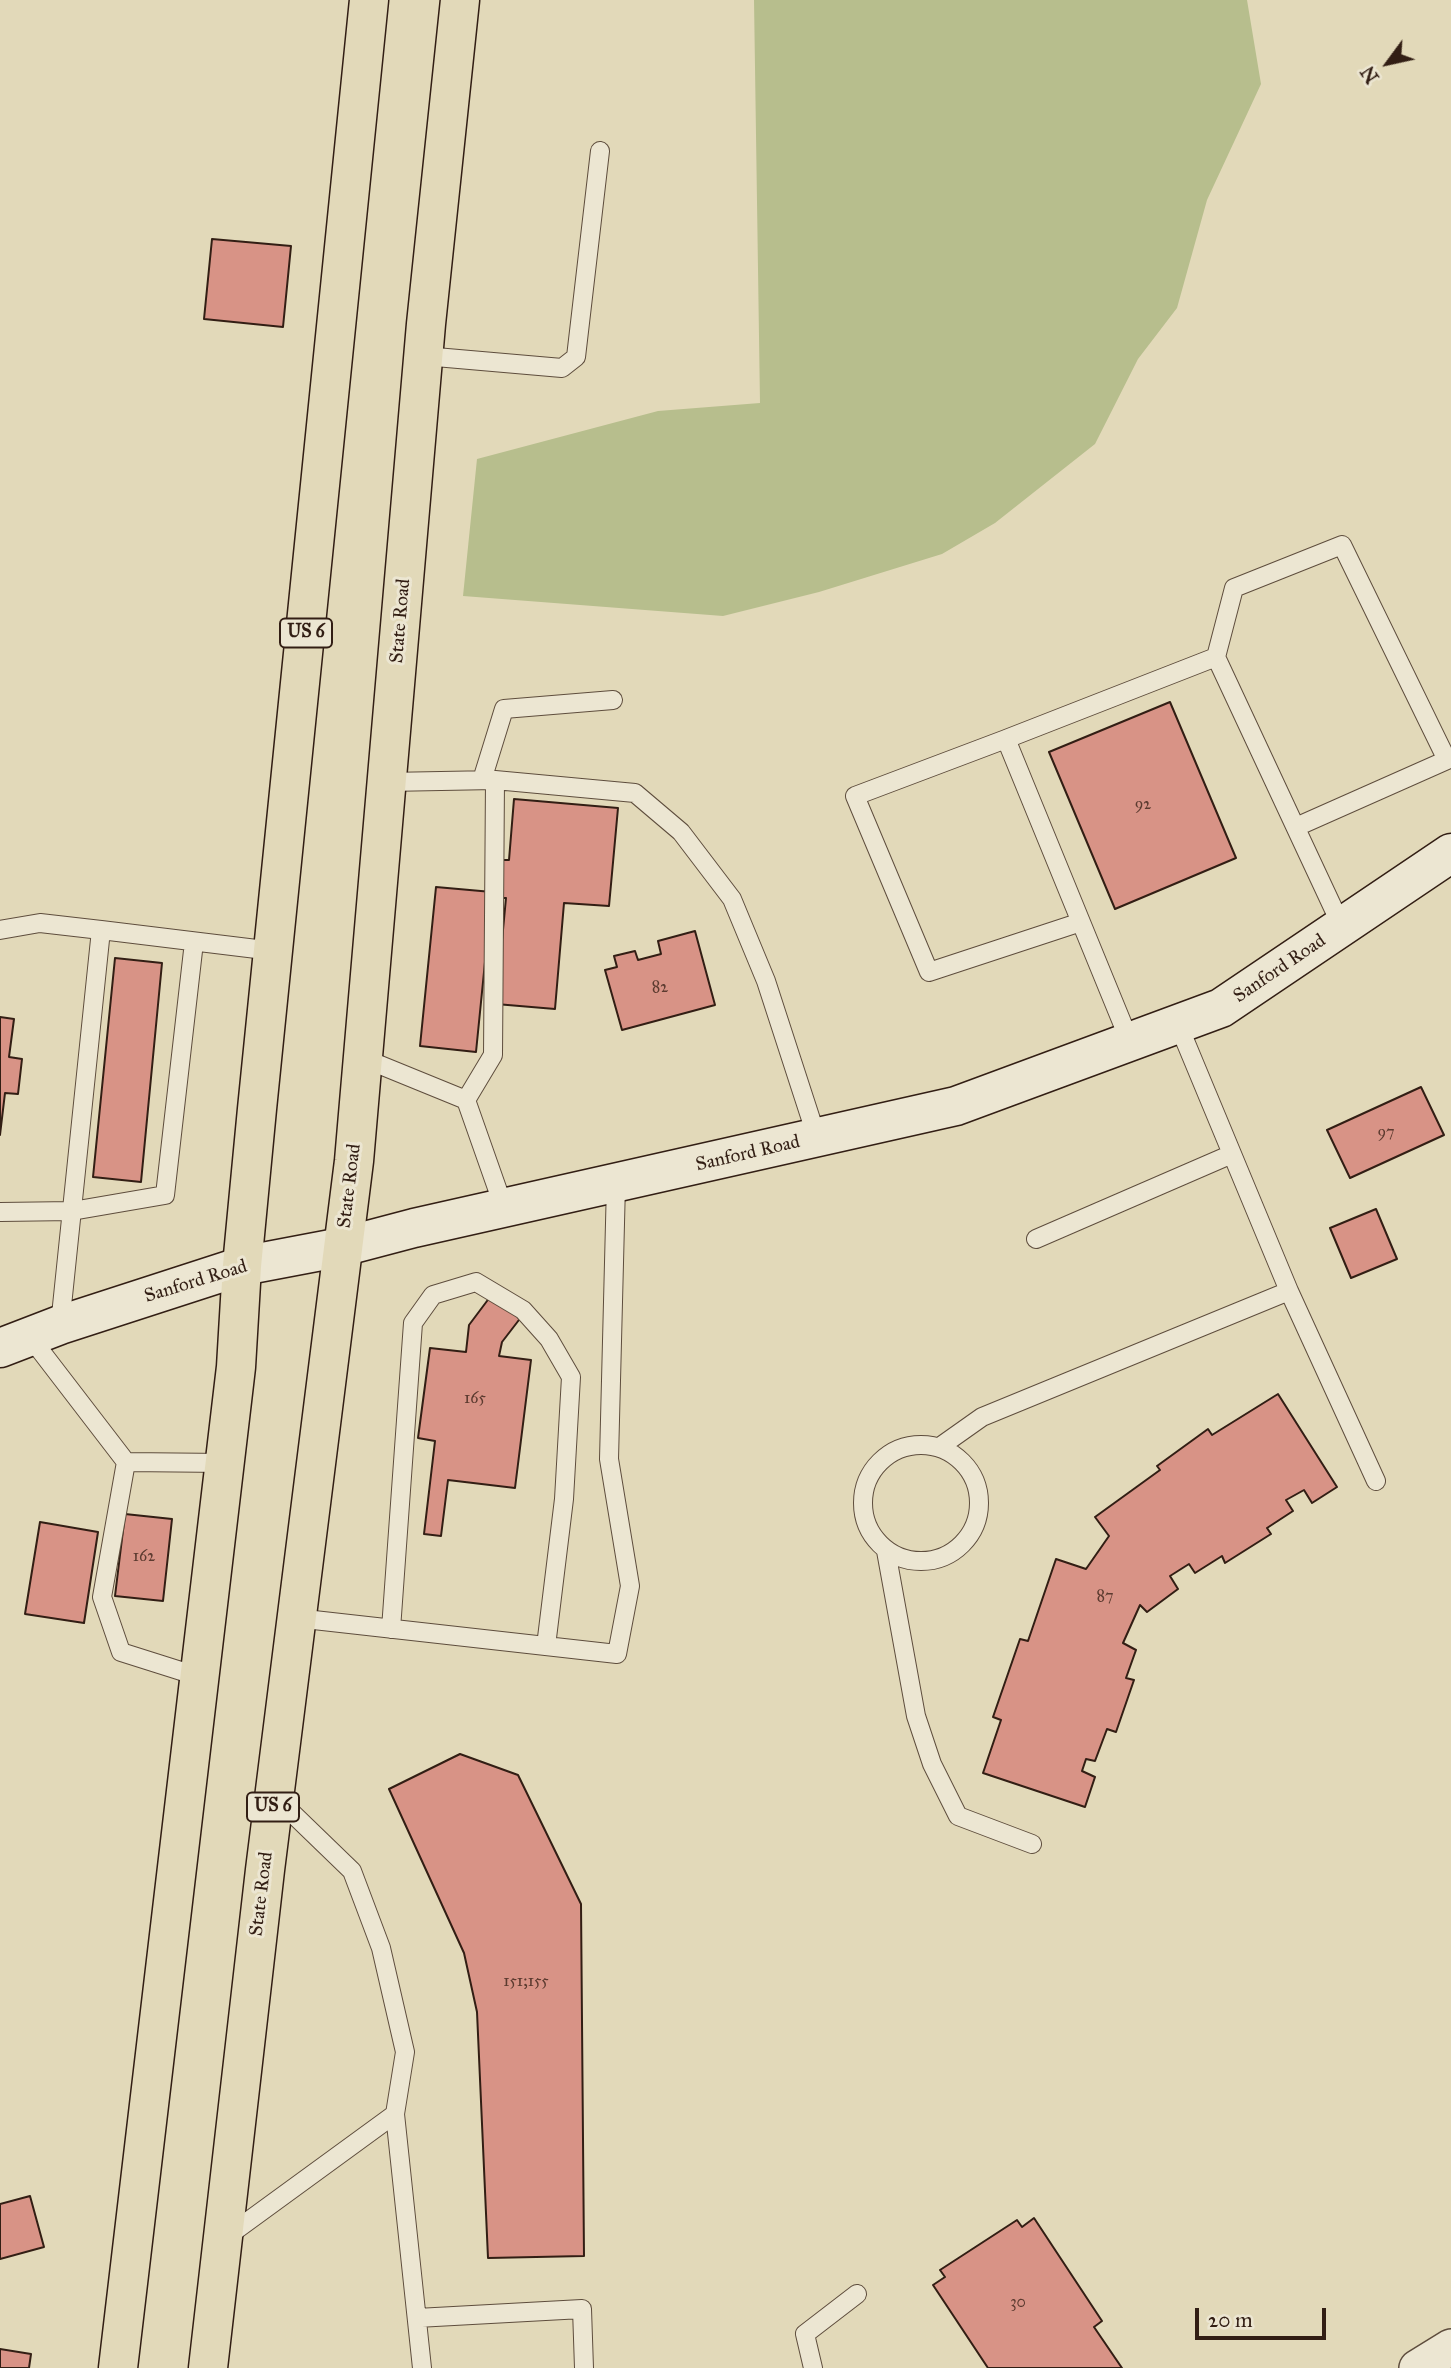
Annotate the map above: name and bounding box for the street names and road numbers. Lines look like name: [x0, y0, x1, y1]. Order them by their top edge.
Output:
street label: State Road: [386, 578, 416, 664]
road number: US 6: [280, 618, 332, 648]
street label: Sanford Road: [1230, 930, 1330, 1008]
street label: Sanford Road: [694, 1131, 802, 1177]
street label: State Road: [334, 1142, 366, 1230]
street label: Sanford Road: [142, 1256, 250, 1308]
road number: US 6: [247, 1793, 299, 1822]
street label: State Road: [246, 1850, 278, 1938]

